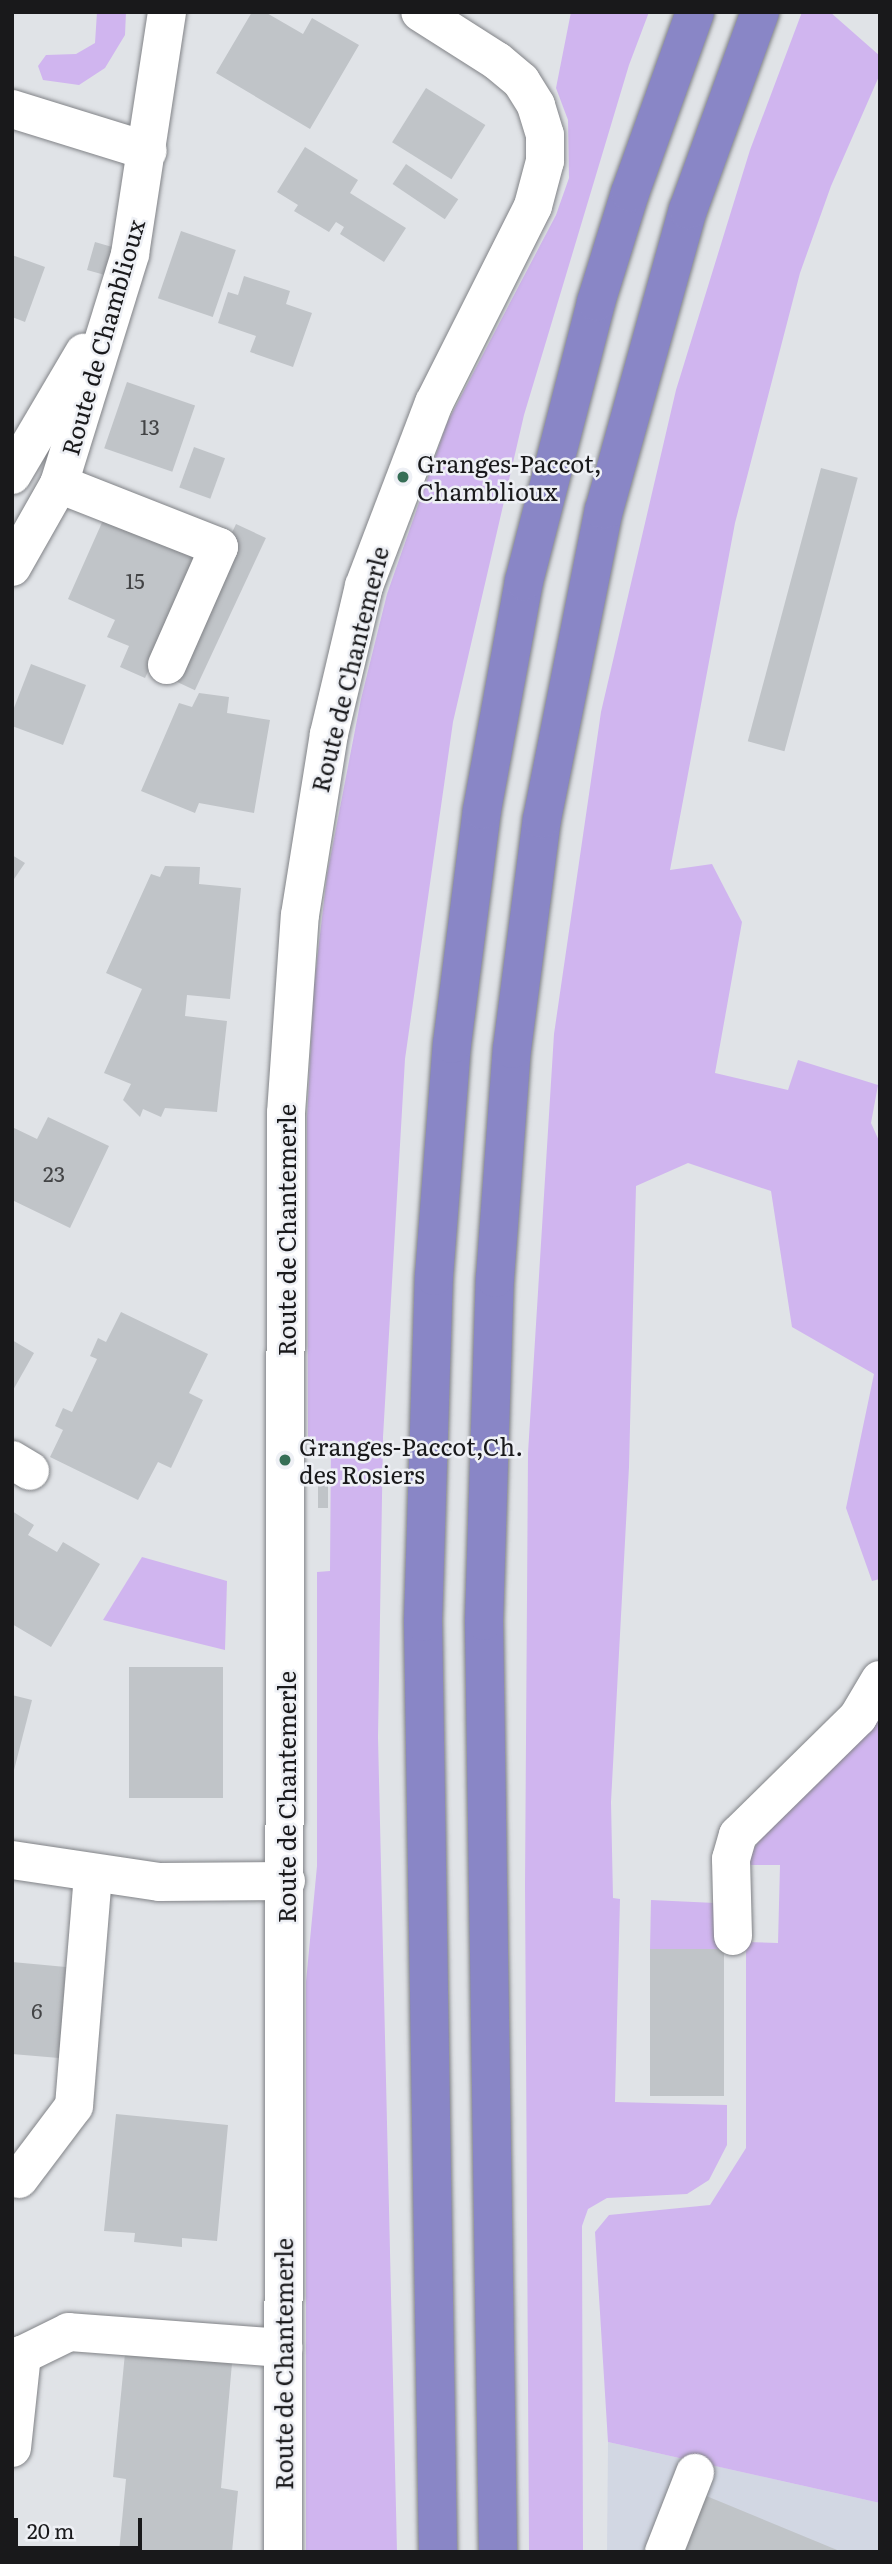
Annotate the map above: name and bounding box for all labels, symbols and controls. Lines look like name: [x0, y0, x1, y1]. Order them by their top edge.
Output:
street label: Route de Chamblioux: [54, 216, 150, 458]
house number: 13: [140, 413, 160, 439]
place label: Granges-Paccot, Chamblioux: [417, 449, 602, 505]
marker: Granges-Paccot, Chamblioux: [395, 469, 411, 485]
street label: Route de Chantemerle: [305, 543, 393, 795]
house number: 15: [125, 567, 145, 593]
street label: Route de Chantemerle: [272, 1104, 300, 1356]
house number: 23: [43, 1160, 65, 1186]
place label: Granges-Paccot,Ch. des Rosiers: [299, 1432, 523, 1488]
marker: Granges-Paccot,Ch. des Rosiers: [277, 1452, 293, 1468]
street label: Route de Chantemerle: [272, 1671, 300, 1923]
house number: 6: [31, 1997, 43, 2023]
street label: Route de Chantemerle: [269, 2238, 297, 2490]
scale bar: [18, 2504, 145, 2548]
text: 20 m: [27, 2514, 74, 2545]

